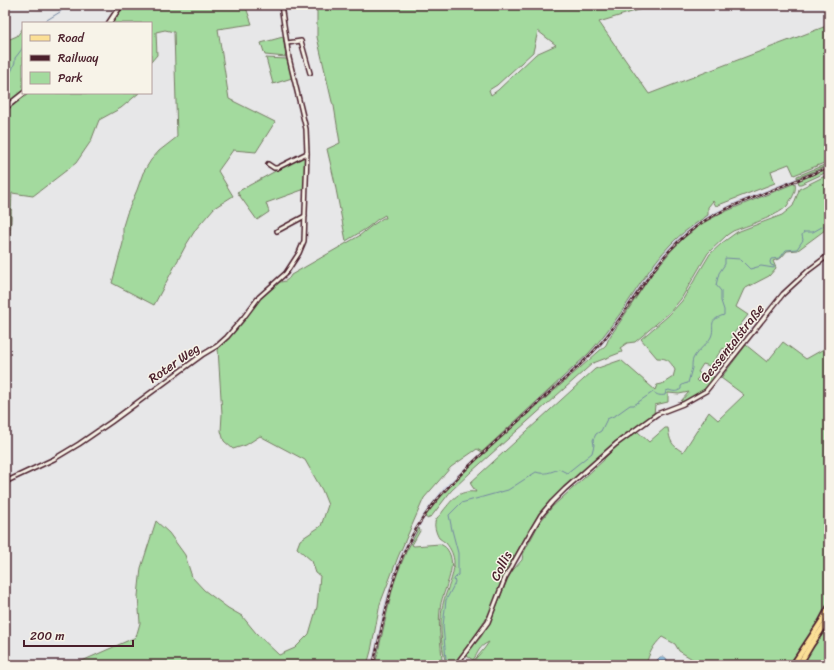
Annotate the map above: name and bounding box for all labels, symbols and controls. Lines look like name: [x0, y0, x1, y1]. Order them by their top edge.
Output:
legend: [22, 22, 152, 94]
text: Road: [58, 27, 85, 49]
text: Railway: [58, 47, 99, 69]
text: Park: [58, 67, 83, 89]
street label: Gessentalstraße: [694, 298, 770, 387]
street label: Roter Weg: [143, 337, 205, 389]
street label: Collis: [484, 546, 519, 585]
scale bar: [24, 622, 133, 648]
text: 200 m: [30, 625, 64, 647]

